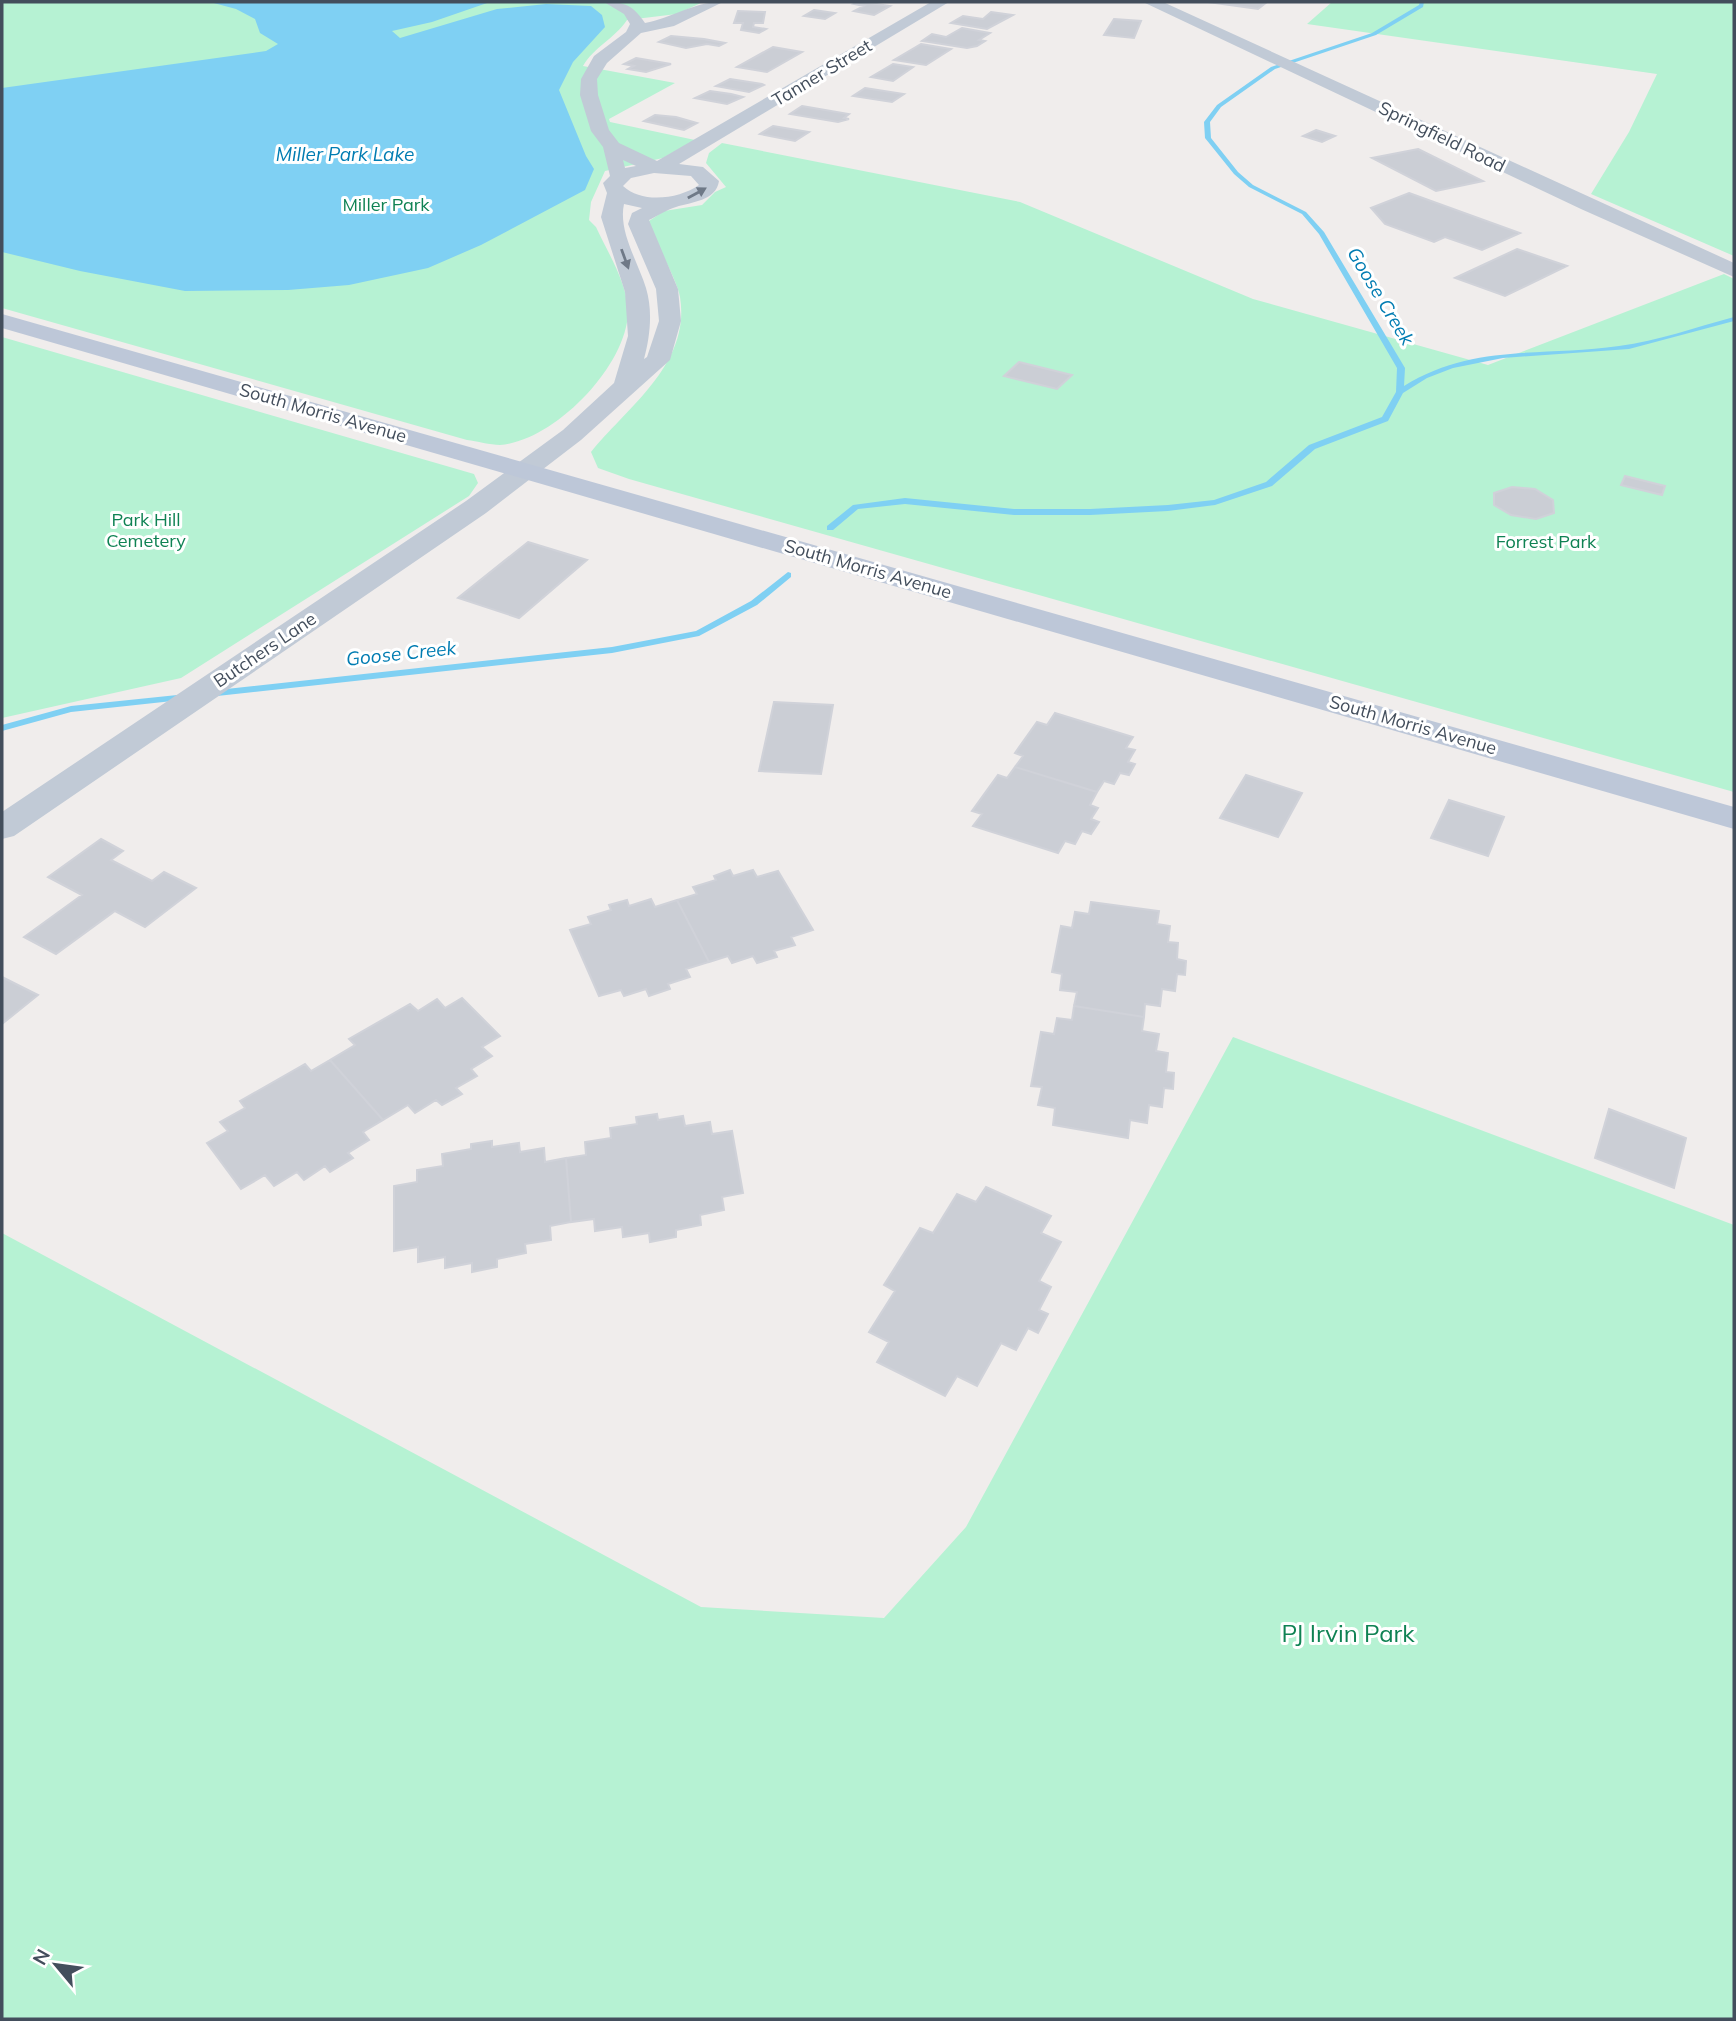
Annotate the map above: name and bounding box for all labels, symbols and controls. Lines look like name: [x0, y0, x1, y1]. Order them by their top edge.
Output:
street label: Tanner Street: [768, 34, 876, 111]
street label: Springfield Road: [1375, 96, 1509, 177]
water label: Miller Park Lake: [276, 142, 414, 166]
one-way arrow: [688, 187, 707, 199]
park label: Miller Park: [342, 193, 430, 216]
water label: Goose Creek: [1342, 242, 1420, 351]
one-way arrow: [620, 248, 631, 269]
street label: South Morris Avenue: [237, 378, 409, 447]
park label: Park Hill Cemetery: [106, 508, 186, 552]
park label: Forrest Park: [1496, 530, 1597, 553]
street label: South Morris Avenue: [782, 534, 954, 603]
street label: Butchers Lane: [209, 607, 321, 692]
water label: Goose Creek: [345, 635, 458, 671]
street label: South Morris Avenue: [1327, 690, 1499, 759]
park label: PJ Irvin Park: [1281, 1618, 1415, 1648]
north arrow: [21, 1930, 91, 2000]
text: N: [27, 1945, 55, 1969]

